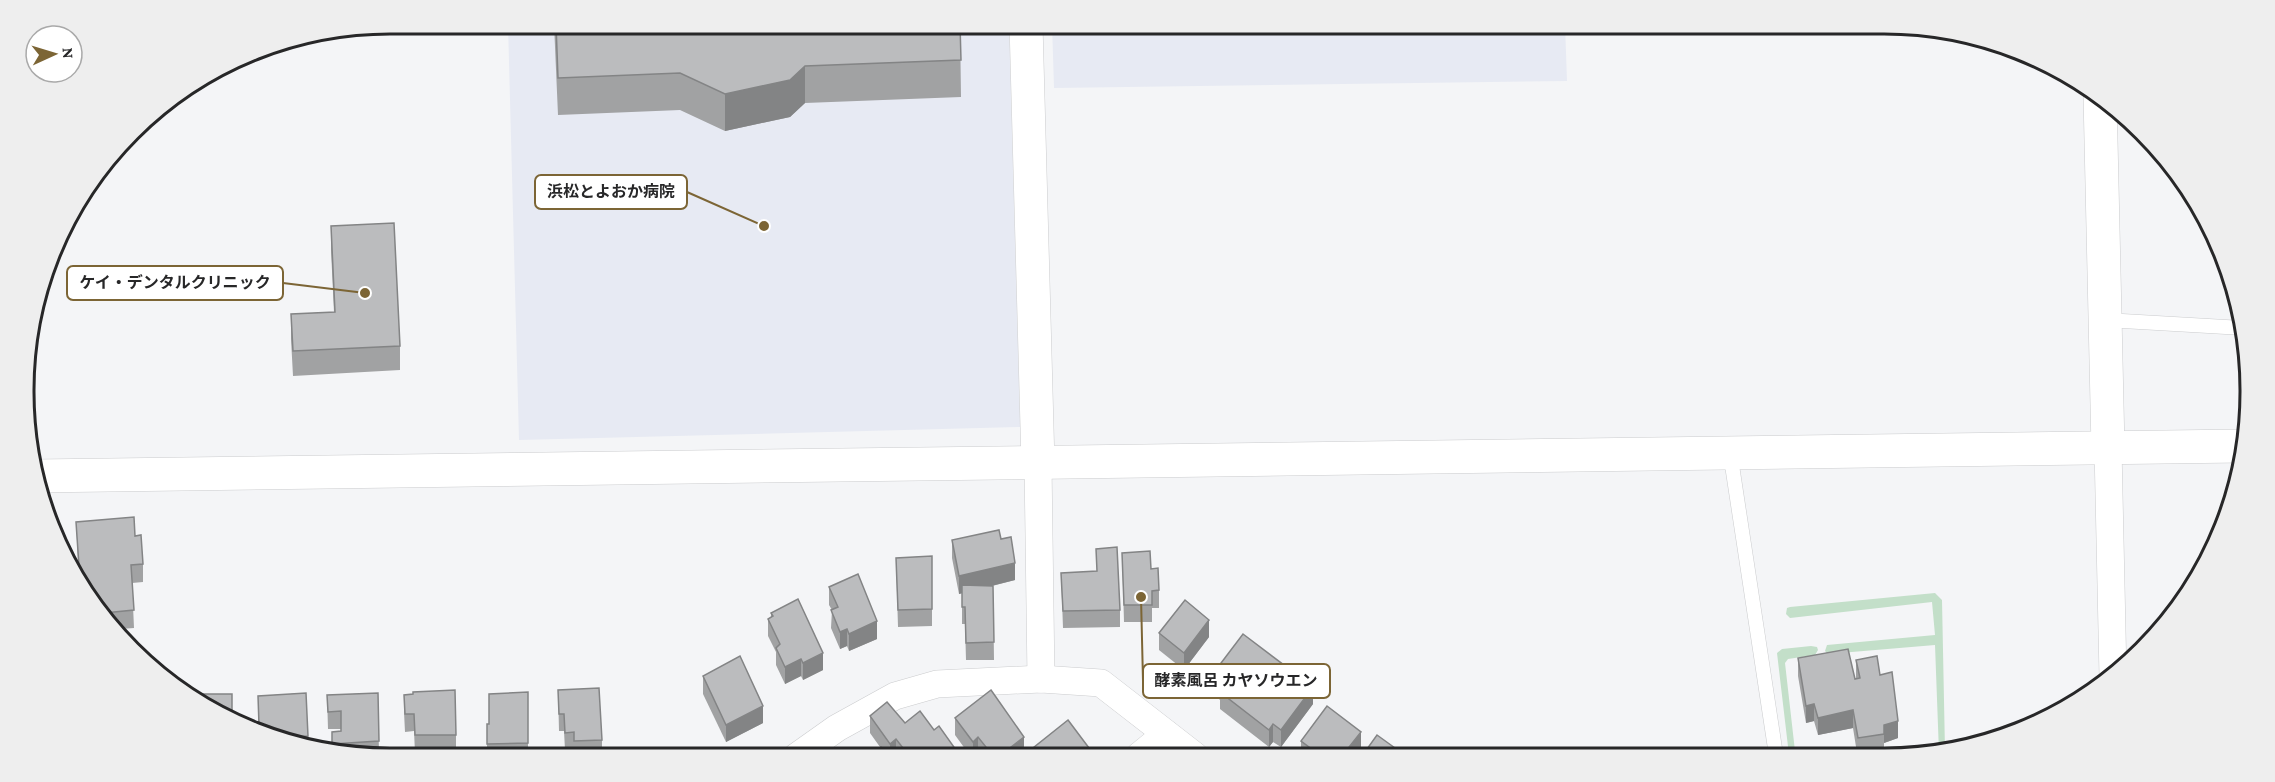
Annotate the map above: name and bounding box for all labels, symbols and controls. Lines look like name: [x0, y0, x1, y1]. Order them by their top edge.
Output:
north arrow: [24, 24, 84, 84]
text: N: [60, 47, 77, 59]
callout: 浜松とよおか病院: [535, 175, 687, 209]
text: 浜松とよおか病院: [547, 183, 675, 200]
callout: ケイ・デンタルクリニック: [67, 266, 283, 300]
text: ケイ・デンタルクリニック: [79, 274, 271, 291]
callout: 酵素風呂 カヤソウエン: [1143, 664, 1330, 698]
text: 酵素風呂 カヤソウエン: [1154, 672, 1318, 689]

